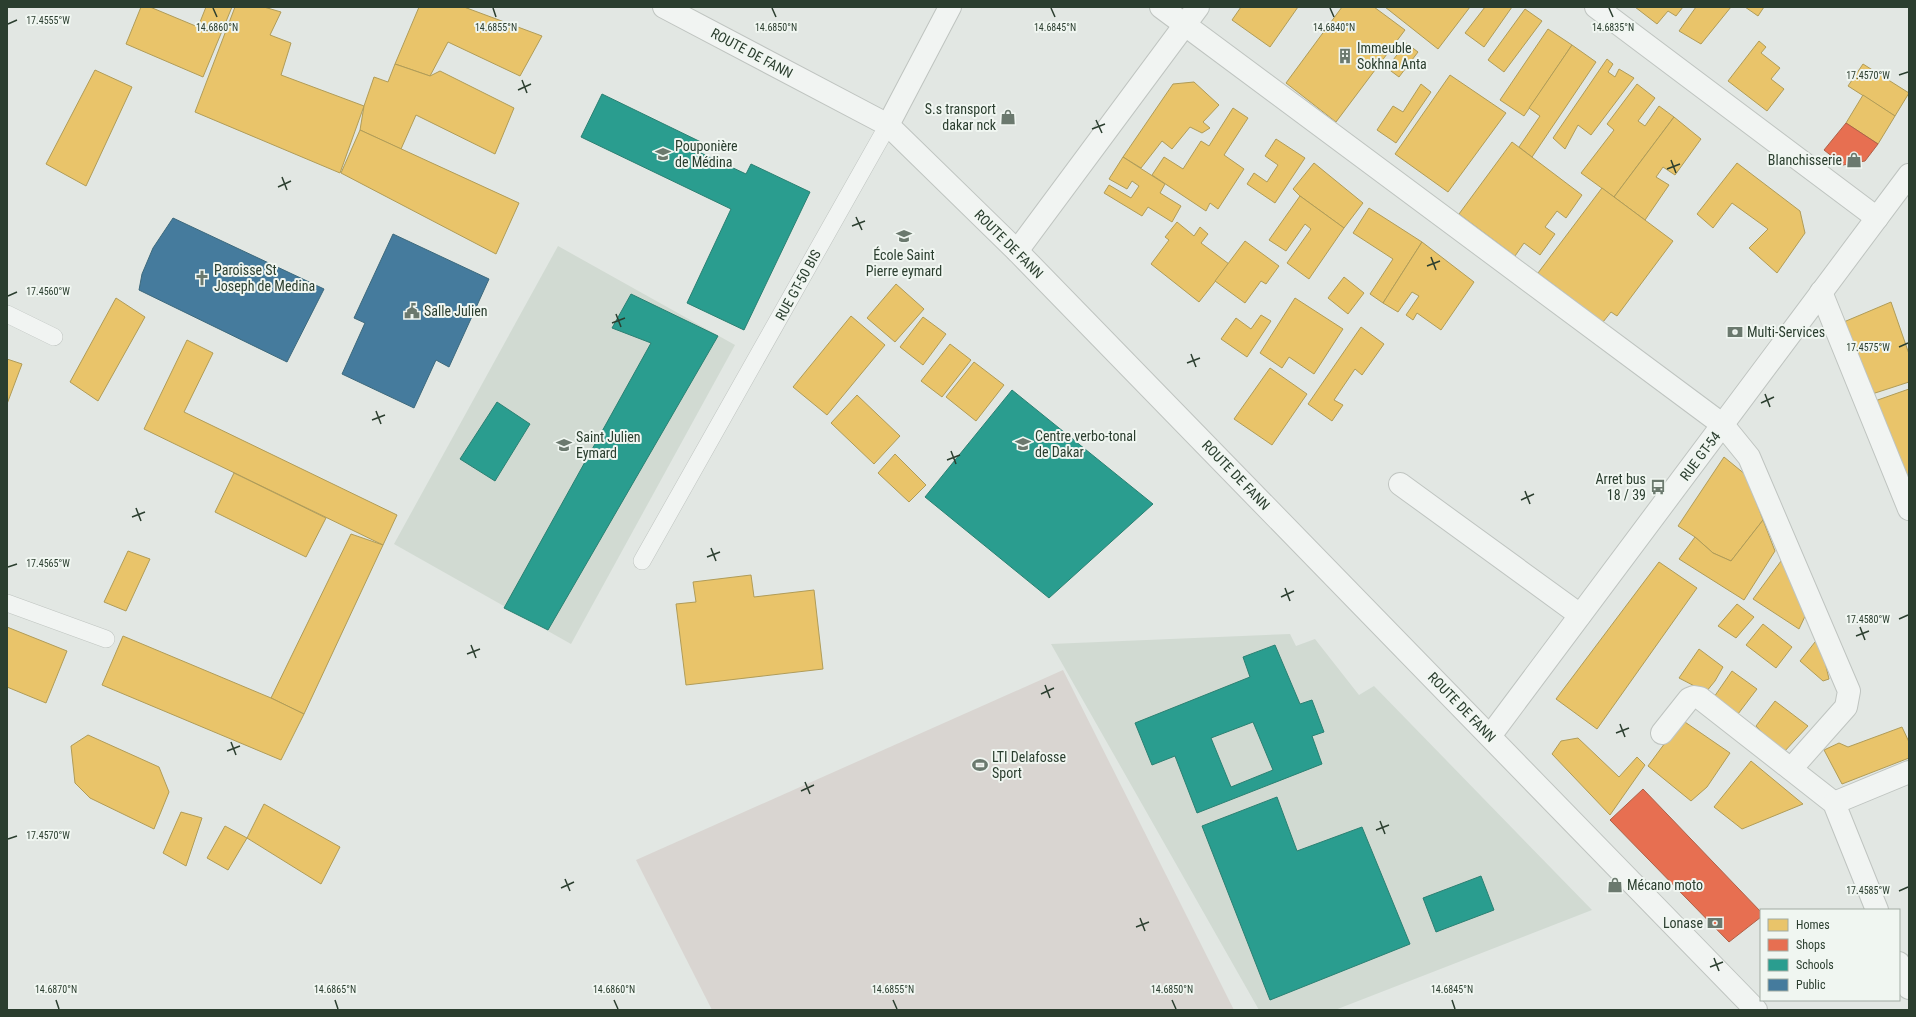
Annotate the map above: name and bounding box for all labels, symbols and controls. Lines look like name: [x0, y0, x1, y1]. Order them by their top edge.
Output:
text: 17.4555°W: [26, 15, 70, 26]
text: 14.6860°N: [196, 22, 238, 33]
text: 14.6855°N: [475, 22, 517, 33]
text: 14.6850°N: [755, 22, 797, 33]
text: 14.6845°N: [1034, 22, 1076, 33]
text: 14.6840°N: [1313, 22, 1355, 33]
text: 14.6835°N: [1592, 22, 1634, 33]
street label: ROUTE DE FANN: [708, 25, 796, 81]
place label: Immeuble Sokhna Anta: [1357, 40, 1427, 72]
building icon: Immeuble Sokhna Anta: [1336, 47, 1354, 65]
text: 17.4570°W: [1846, 70, 1890, 81]
place label: S.s transport dakar nck: [925, 101, 997, 133]
shop icon: S.s transport dakar nck: [999, 108, 1017, 126]
place label: Pouponière de Médina: [675, 138, 738, 170]
school or university icon: Pouponière de Médina: [654, 145, 672, 163]
shop icon: Blanchisserie: [1845, 151, 1863, 169]
place label: Blanchisserie: [1768, 152, 1842, 168]
street label: ROUTE DE FANN: [971, 206, 1047, 282]
school or university icon: École Saint Pierre eymard: [895, 227, 913, 245]
place label: École Saint Pierre eymard: [866, 246, 942, 279]
street label: RUE GT-50 BIS: [772, 247, 824, 323]
place label: Paroisse St Joseph de Medina: [214, 262, 315, 294]
church icon: Paroisse St Joseph de Medina: [193, 269, 211, 287]
text: 17.4560°W: [26, 286, 70, 297]
public building icon: Salle Julien: [403, 302, 421, 320]
place label: Salle Julien: [424, 303, 487, 319]
bank icon: Multi-Services: [1726, 323, 1744, 341]
place label: Multi-Services: [1747, 324, 1825, 340]
text: 17.4575°W: [1846, 342, 1890, 353]
place label: Centre verbo-tonal de Dakar: [1035, 428, 1136, 460]
street label: RUE GT-54: [1677, 428, 1724, 483]
place label: Saint Julien Eymard: [576, 429, 641, 461]
school or university icon: Centre verbo-tonal de Dakar: [1014, 435, 1032, 453]
school or university icon: Saint Julien Eymard: [555, 436, 573, 454]
street label: ROUTE DE FANN: [1199, 437, 1273, 513]
place label: Arret bus 18 / 39: [1596, 471, 1646, 503]
bus stop icon: Arret bus 18 / 39: [1649, 478, 1667, 496]
text: 17.4565°W: [26, 558, 70, 569]
text: 17.4580°W: [1846, 614, 1890, 625]
street label: ROUTE DE FANN: [1425, 669, 1499, 745]
place label: LTI Delafosse Sport: [992, 749, 1066, 781]
sports icon: LTI Delafosse Sport: [971, 756, 989, 774]
text: 17.4570°W: [26, 830, 70, 841]
shop icon: Mécano moto: [1606, 876, 1624, 894]
place label: Mécano moto: [1627, 877, 1703, 893]
text: 17.4585°W: [1846, 885, 1890, 896]
legend: [1760, 909, 1900, 1001]
bank icon: Lonase: [1706, 914, 1724, 932]
place label: Lonase: [1663, 915, 1703, 931]
text: Homes: [1796, 918, 1830, 932]
text: Shops: [1796, 938, 1825, 952]
text: Schools: [1796, 958, 1834, 972]
text: Public: [1796, 978, 1826, 992]
text: 14.6870°N: [35, 984, 77, 995]
text: 14.6865°N: [314, 984, 356, 995]
text: 14.6860°N: [593, 984, 635, 995]
text: 14.6855°N: [872, 984, 914, 995]
text: 14.6850°N: [1151, 984, 1193, 995]
text: 14.6845°N: [1431, 984, 1473, 995]

